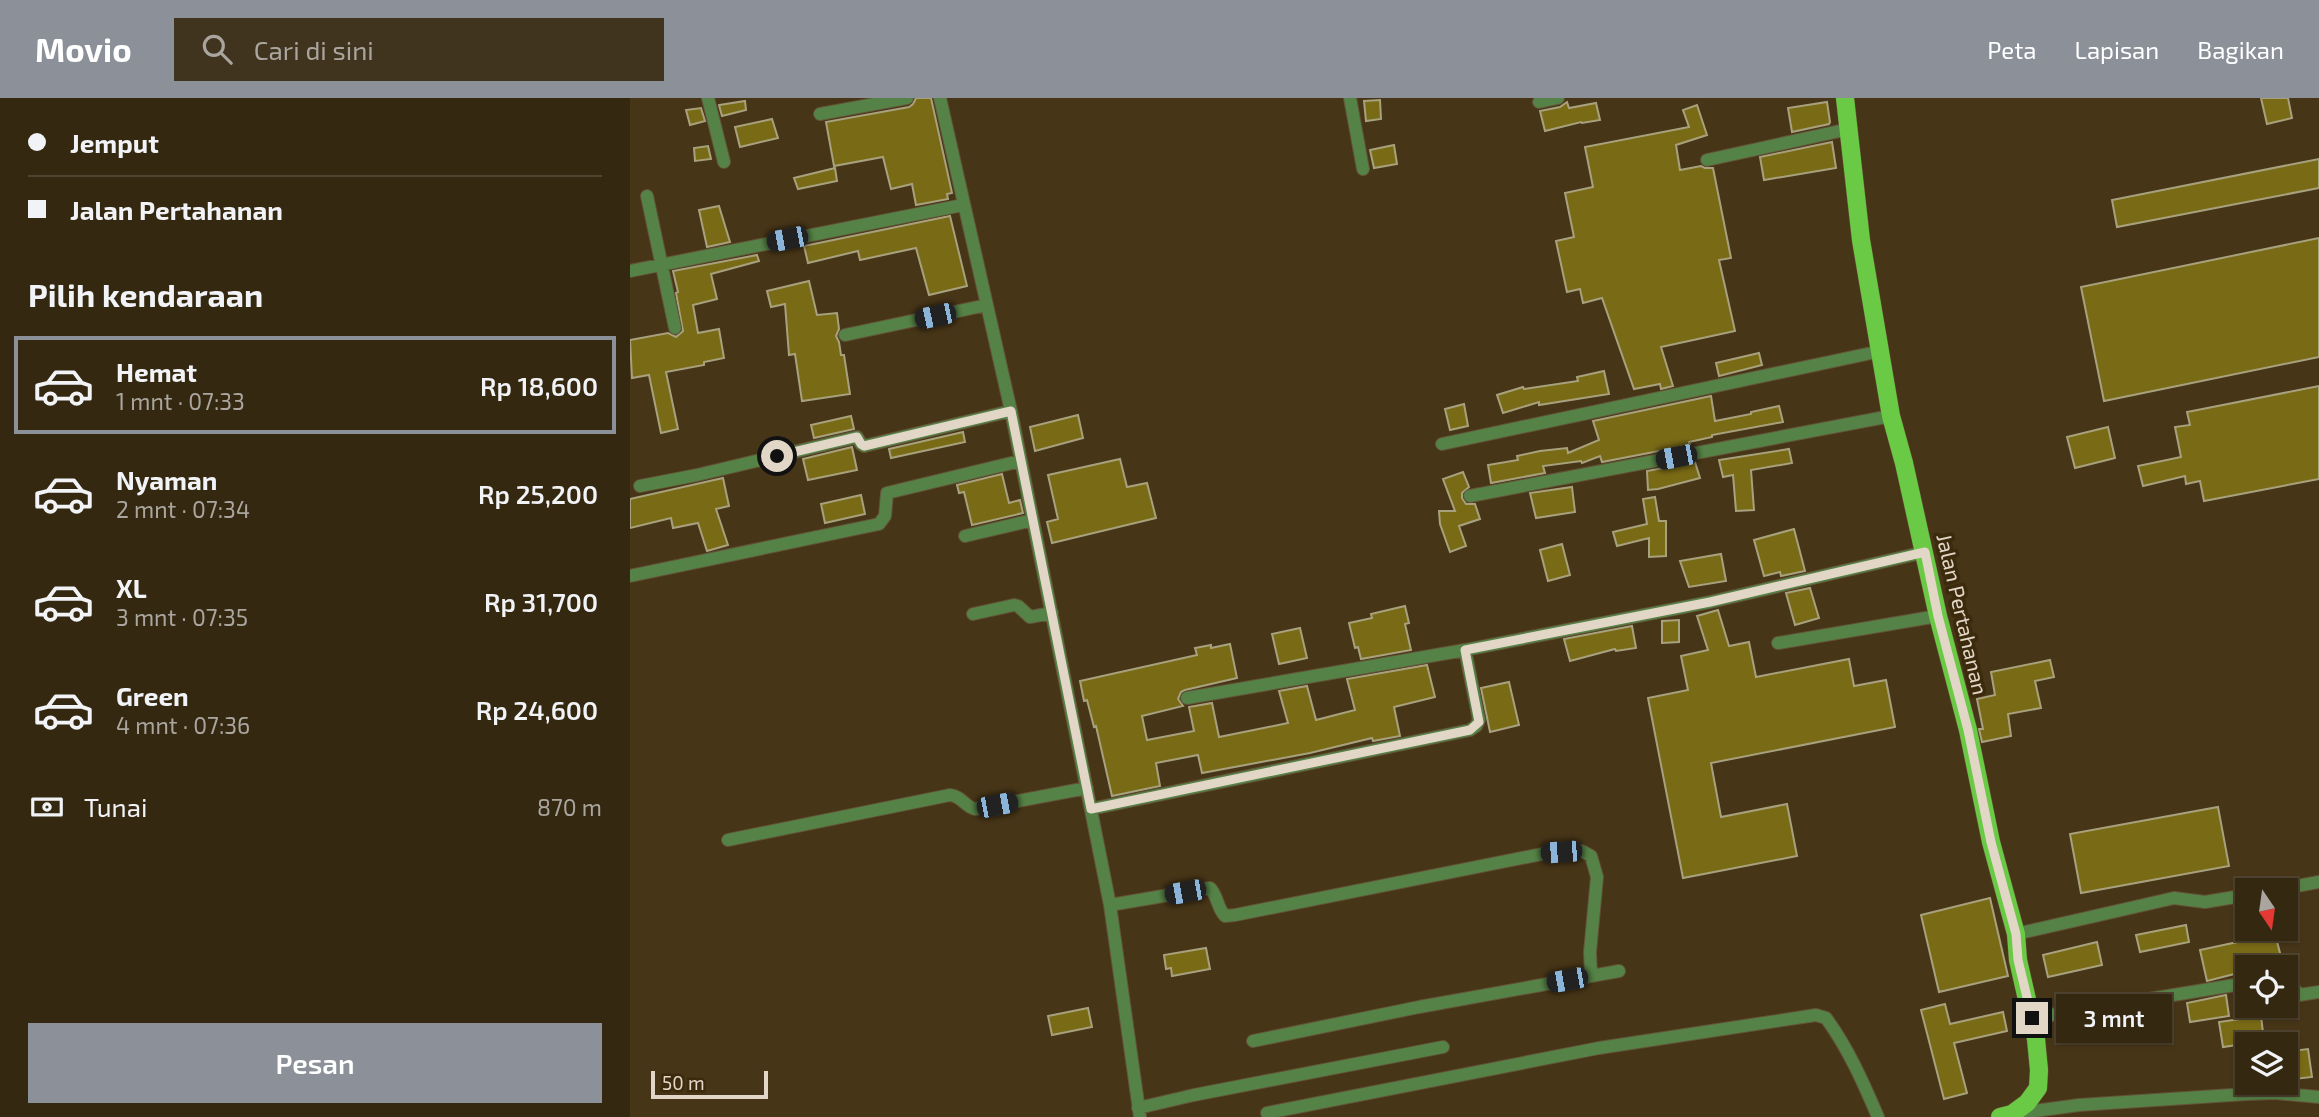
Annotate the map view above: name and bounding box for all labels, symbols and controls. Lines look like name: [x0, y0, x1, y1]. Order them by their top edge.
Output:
search box: [174, 18, 664, 81]
text: Movio: [35, 29, 132, 69]
icon: search: [198, 30, 236, 68]
text: Cari di sini: [254, 34, 374, 65]
text: Peta: [1987, 35, 2037, 64]
text: Lapisan: [2075, 35, 2159, 64]
text: Bagikan: [2197, 35, 2284, 64]
text: Jemput: [70, 127, 159, 158]
text: Jalan Pertahanan: [70, 194, 283, 225]
car: [765, 225, 810, 253]
text: Pilih kendaraan: [28, 275, 263, 313]
car: [913, 301, 958, 331]
icon: car: [32, 354, 95, 417]
text: Hemat: [116, 356, 197, 387]
text: Rp 18,600: [480, 370, 598, 401]
text: 1 mnt · 07:33: [116, 387, 245, 415]
route start: [761, 440, 793, 472]
car: [1654, 443, 1699, 471]
icon: car: [32, 462, 95, 525]
text: Nyaman: [116, 464, 217, 495]
text: Rp 25,200: [478, 478, 598, 509]
text: 2 mnt · 07:34: [116, 495, 250, 523]
street label: Jalan Pertahanan: [1932, 531, 1994, 697]
icon: car: [32, 570, 95, 633]
text: XL: [116, 572, 147, 603]
text: Rp 31,700: [484, 586, 598, 617]
text: 3 mnt · 07:35: [116, 603, 248, 631]
icon: car: [32, 678, 95, 741]
text: Green: [116, 680, 189, 711]
text: Rp 24,600: [476, 694, 598, 725]
text: 4 mnt · 07:36: [116, 711, 250, 739]
icon: cash: [28, 788, 66, 826]
text: Tunai: [84, 791, 147, 822]
car: [975, 791, 1020, 819]
text: 870 m: [537, 793, 602, 821]
car: [1540, 840, 1583, 864]
car: [1163, 878, 1208, 906]
north arrow: [2235, 878, 2298, 942]
map controls: [2235, 878, 2298, 1095]
button: locate: [2235, 955, 2298, 1018]
car: [1545, 966, 1590, 994]
callout: 3 mnt: [2056, 993, 2172, 1042]
route end: [2016, 1002, 2048, 1034]
text: 3 mnt: [2084, 1004, 2144, 1032]
button: Pesan: [28, 1023, 602, 1103]
button: layers: [2235, 1032, 2298, 1095]
scale bar: [651, 1068, 768, 1100]
text: 50 m: [662, 1071, 705, 1094]

